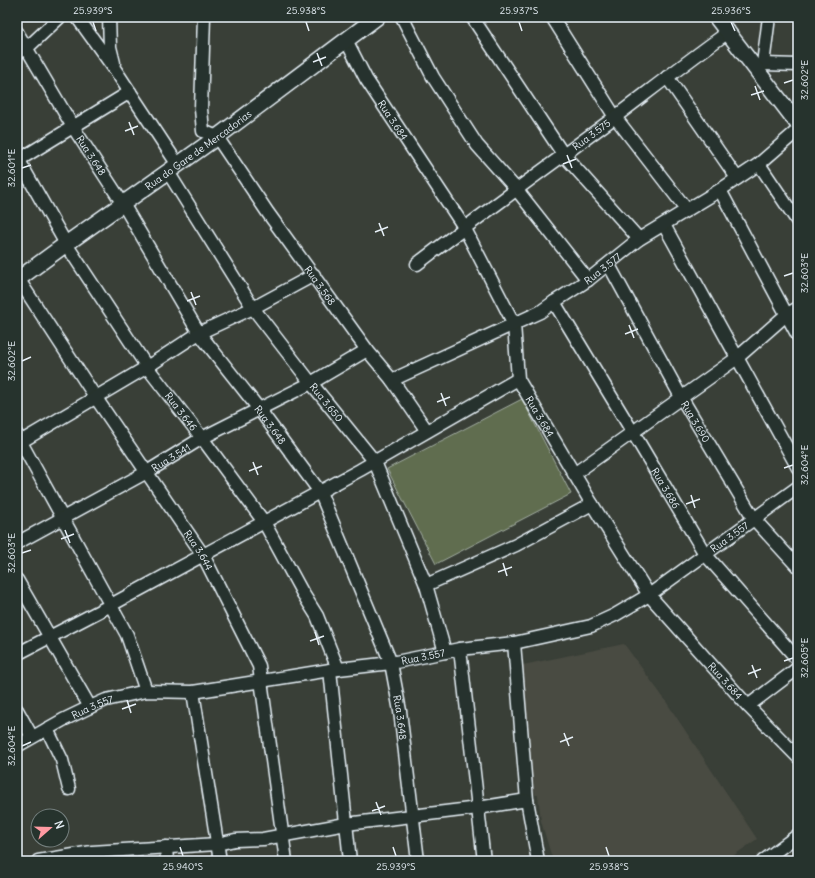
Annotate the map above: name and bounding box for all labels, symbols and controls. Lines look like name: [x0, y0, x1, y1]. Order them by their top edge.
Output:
text: 25.939°S: [73, 4, 113, 17]
text: 25.938°S: [286, 4, 326, 17]
text: 25.937°S: [500, 4, 539, 17]
text: 25.936°S: [711, 4, 751, 17]
text: 32.602°E: [798, 60, 811, 100]
street label: Rua 3.684: [375, 98, 411, 143]
street label: Rua do Gare de Mercadorias: [142, 107, 254, 193]
street label: Rua 3.575: [569, 116, 613, 153]
street label: Rua 3.648: [74, 133, 109, 178]
text: 32.601°E: [5, 149, 18, 187]
street label: Rua 3.577: [582, 250, 623, 287]
text: 32.603°E: [798, 253, 811, 293]
street label: Rua 3.568: [302, 263, 339, 308]
text: 32.602°E: [5, 341, 18, 381]
street label: Rua 3.650: [307, 380, 346, 424]
street label: Rua 3.646: [162, 389, 200, 433]
street label: Rua 3.684: [523, 394, 557, 439]
street label: Rua 3.690: [678, 398, 713, 445]
street label: Rua 3.648: [252, 402, 289, 447]
street label: Rua 3.541: [149, 440, 193, 474]
text: 32.604°E: [798, 445, 811, 485]
street label: Rua 3.686: [649, 465, 683, 511]
street label: Rua 3.557: [707, 518, 751, 555]
street label: Rua 3.644: [181, 527, 216, 573]
text: 32.603°E: [5, 533, 18, 573]
text: 32.605°E: [798, 638, 811, 678]
street label: Rua 3.557: [400, 646, 446, 667]
street label: Rua 3.684: [705, 659, 745, 702]
street label: Rua 3.557: [69, 692, 114, 722]
street label: Rua 3.648: [391, 694, 410, 741]
text: 32.604°E: [5, 726, 18, 766]
north arrow: [30, 808, 70, 848]
text: N: [52, 819, 67, 831]
text: 25.940°S: [163, 860, 204, 873]
text: 25.939°S: [376, 860, 416, 873]
text: 25.938°S: [589, 860, 629, 873]

